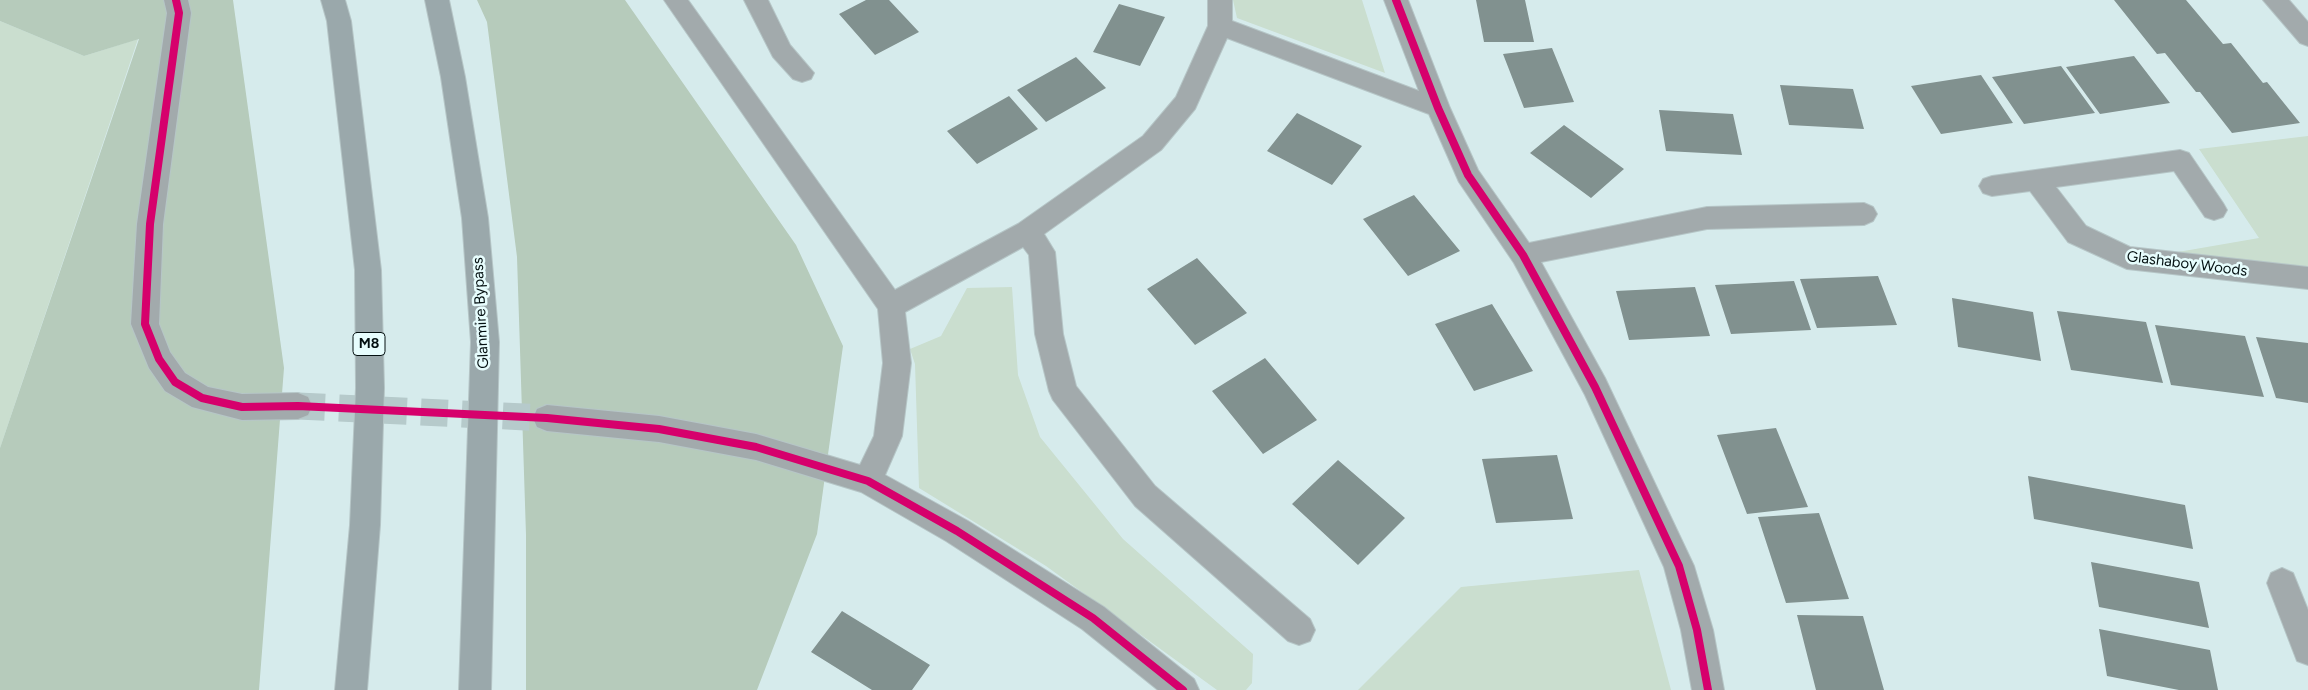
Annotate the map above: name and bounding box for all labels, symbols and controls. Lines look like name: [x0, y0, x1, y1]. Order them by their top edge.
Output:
street label: Glashaboy Woods: [2126, 248, 2248, 280]
street label: Glanmire Bypass: [469, 257, 493, 369]
road number: M8: [353, 332, 385, 356]

